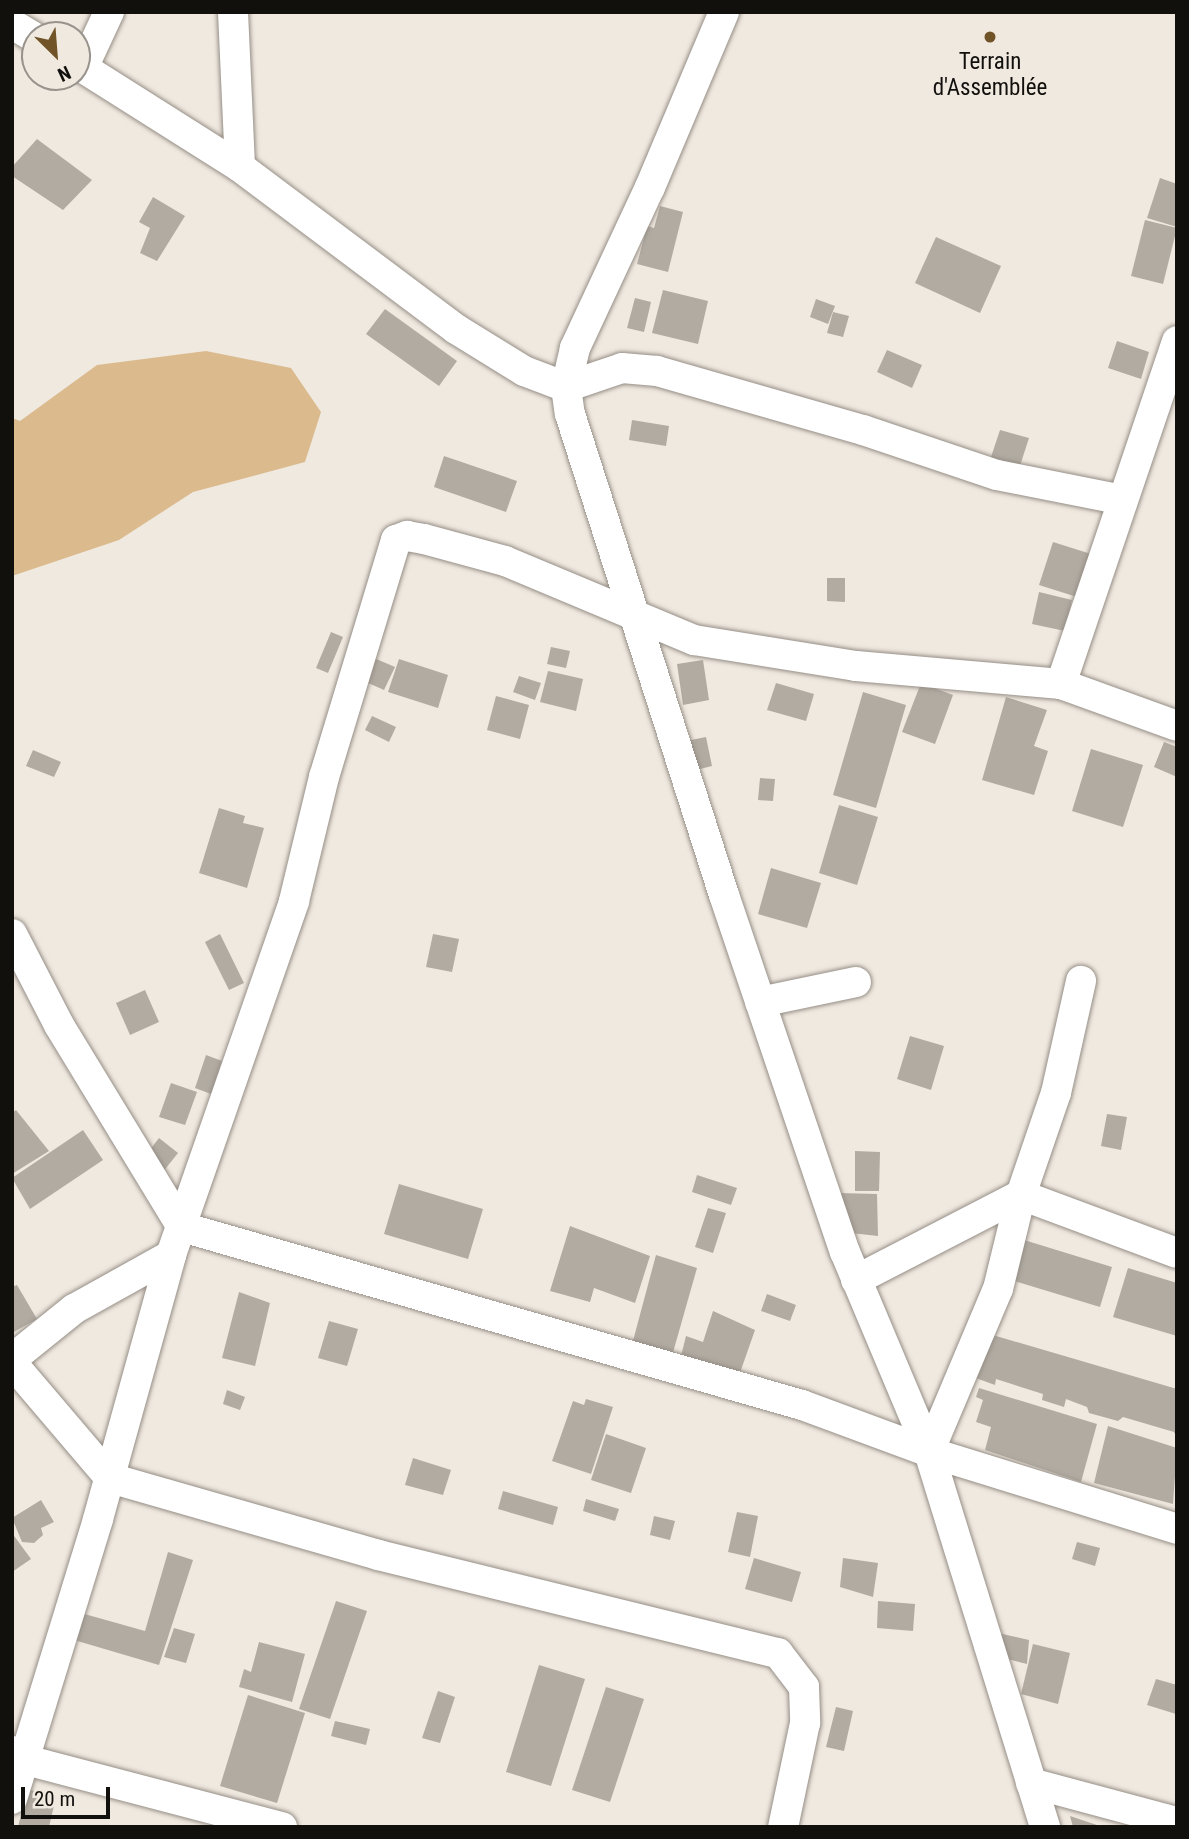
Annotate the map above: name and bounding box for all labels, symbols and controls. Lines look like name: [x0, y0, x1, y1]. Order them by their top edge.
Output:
north arrow: [21, 21, 91, 91]
marker: Terrain d'Assemblée: [982, 29, 998, 45]
place label: Terrain d'Assemblée: [933, 48, 1047, 102]
text: N: [54, 61, 74, 87]
scale bar: [24, 1772, 114, 1816]
text: 20 m: [34, 1787, 75, 1811]

